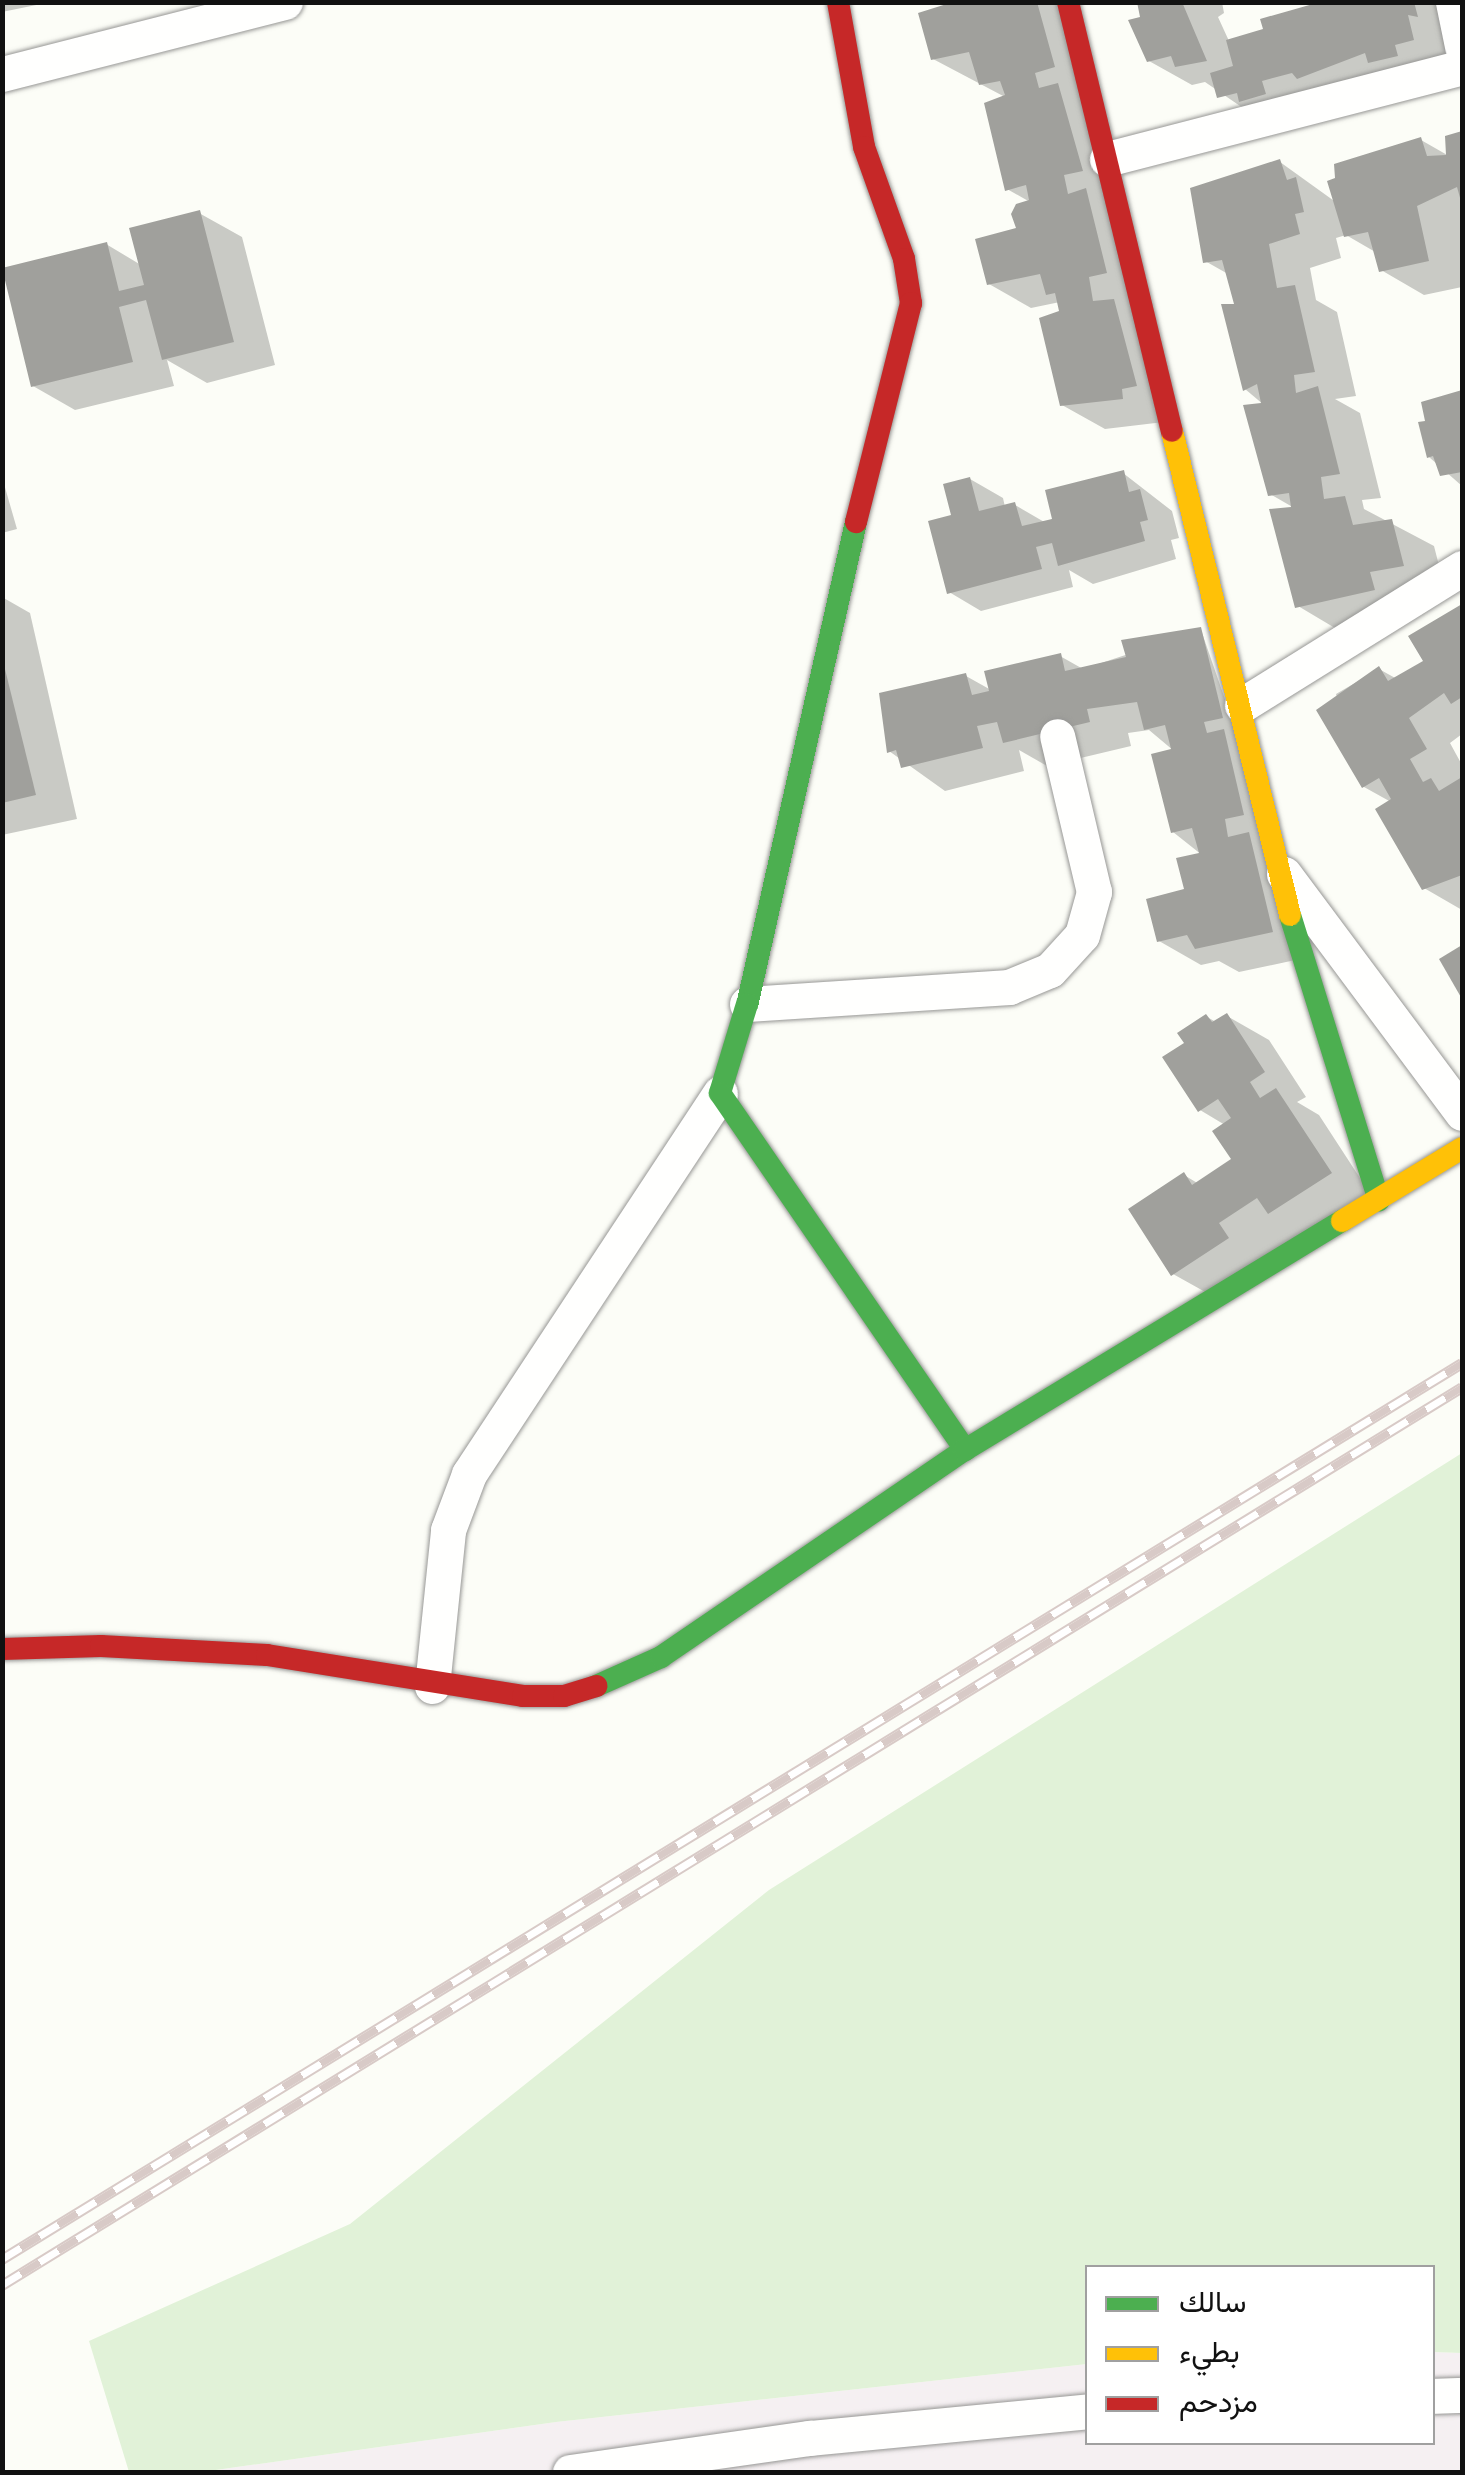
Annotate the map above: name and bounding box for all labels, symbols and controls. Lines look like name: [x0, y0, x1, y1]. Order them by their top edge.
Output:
legend: [1085, 2265, 1435, 2445]
text: سالك: [1179, 2280, 1246, 2320]
text: بطيء: [1179, 2330, 1240, 2370]
text: مزدحم: [1179, 2380, 1258, 2420]

